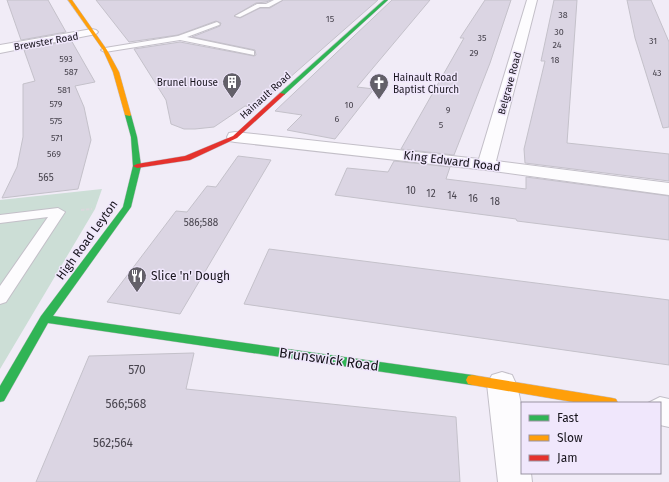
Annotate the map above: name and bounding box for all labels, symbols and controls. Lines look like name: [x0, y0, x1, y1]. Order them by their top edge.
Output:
house number: 38: [558, 10, 568, 20]
house number: 15: [326, 14, 335, 24]
house number: 30: [554, 27, 564, 37]
street label: Brewster Road: [13, 30, 79, 54]
house number: 35: [477, 33, 487, 43]
house number: 31: [649, 36, 657, 46]
house number: 24: [552, 40, 562, 50]
house number: 29: [469, 48, 479, 58]
street label: Belgrave Road: [496, 51, 524, 116]
house number: 593: [59, 54, 73, 64]
house number: 18: [551, 55, 559, 65]
house number: 587: [64, 67, 78, 77]
house number: 43: [652, 68, 662, 78]
street label: Hainault Road: [238, 70, 294, 122]
building icon: Brunel House: [221, 71, 243, 99]
church icon: Hainault Road Baptist Church: [368, 72, 390, 100]
place label: Hainault Road Baptist Church: [393, 72, 459, 96]
place label: Brunel House: [157, 77, 218, 89]
house number: 581: [57, 85, 71, 95]
house number: 579: [50, 99, 63, 109]
house number: 10: [345, 100, 353, 110]
house number: 9: [446, 105, 451, 115]
house number: 6: [335, 114, 340, 124]
house number: 575: [50, 116, 63, 126]
house number: 5: [439, 120, 444, 130]
house number: 571: [51, 133, 63, 143]
street label: King Edward Road: [403, 148, 501, 174]
house number: 569: [47, 149, 61, 159]
house number: 565: [38, 172, 54, 184]
house number: 10: [406, 185, 416, 197]
house number: 12: [426, 188, 436, 200]
house number: 14: [447, 190, 458, 202]
house number: 16: [468, 193, 478, 205]
house number: 18: [490, 196, 500, 208]
street label: High Road Leyton: [53, 197, 121, 283]
house number: 586;588: [184, 217, 219, 229]
restaurant icon: Slice 'n' Dough: [126, 265, 148, 293]
place label: Slice 'n' Dough: [151, 269, 230, 283]
street label: Brunswick Road: [278, 344, 380, 375]
house number: 570: [128, 363, 146, 377]
house number: 566;568: [106, 397, 147, 411]
legend: [521, 402, 661, 474]
text: Fast: [557, 411, 579, 425]
text: Slow: [557, 431, 583, 445]
house number: 562;564: [93, 436, 134, 450]
text: Jam: [557, 451, 577, 465]

